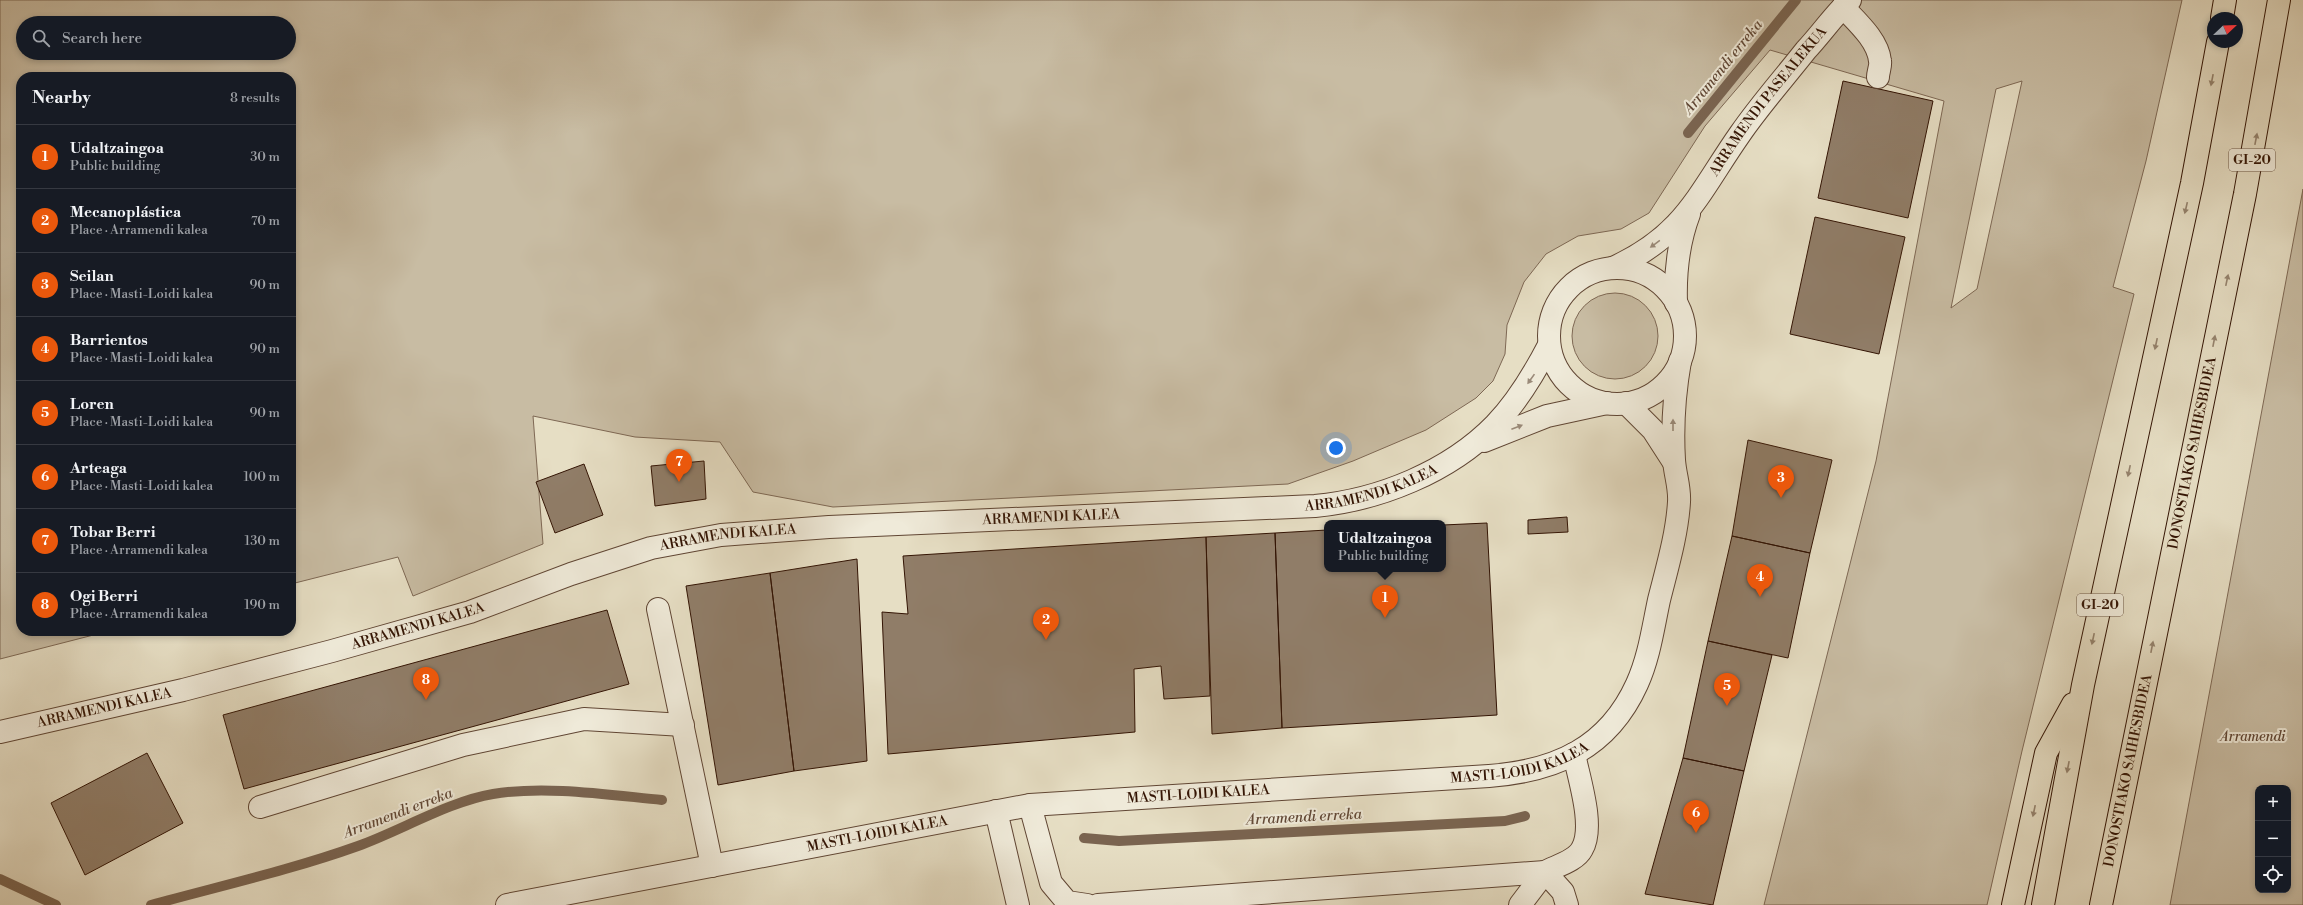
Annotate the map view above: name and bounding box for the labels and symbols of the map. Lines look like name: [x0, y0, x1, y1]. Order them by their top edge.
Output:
north arrow: [2207, 12, 2243, 48]
water label: Arramendi erreka: [1678, 16, 1767, 119]
street label: ARRAMENDI PASEALEKUA: [1705, 23, 1831, 181]
one-way arrow: [2208, 74, 2214, 87]
one-way arrow: [2253, 133, 2259, 145]
road number: GI-20: [2229, 149, 2275, 171]
one-way arrow: [2183, 202, 2189, 214]
one-way arrow: [1649, 240, 1660, 249]
one-way arrow: [2224, 274, 2230, 286]
one-way arrow: [2212, 335, 2218, 347]
one-way arrow: [2153, 338, 2159, 350]
street label: DONOSTIAKO SAIHESBIDEA: [2164, 355, 2221, 551]
one-way arrow: [1527, 374, 1535, 385]
one-way arrow: [1670, 418, 1676, 431]
one-way arrow: [1512, 424, 1524, 430]
your location: [1326, 438, 1346, 458]
pin: 7: [666, 449, 692, 482]
street label: ARRAMENDI KALEA: [1304, 461, 1441, 515]
pin: 3: [1768, 465, 1794, 498]
one-way arrow: [2126, 465, 2132, 477]
street label: ARRAMENDI KALEA: [981, 505, 1121, 529]
street label: ARRAMENDI KALEA: [657, 520, 797, 555]
pin: 4: [1747, 564, 1773, 597]
pin: 1: [1372, 585, 1398, 618]
road number: GI-20: [2077, 594, 2123, 616]
street label: ARRAMENDI KALEA: [348, 598, 487, 654]
pin: 2: [1033, 607, 1059, 640]
one-way arrow: [2089, 633, 2095, 645]
one-way arrow: [2150, 641, 2156, 653]
pin: 8: [413, 667, 439, 700]
street label: DONOSTIAKO SAIHESBIDEA: [2100, 672, 2157, 869]
pin: 5: [1714, 673, 1740, 706]
street label: ARRAMENDI KALEA: [34, 684, 174, 732]
park label: Arramendi: [2218, 728, 2286, 746]
street label: MASTI-LOIDI KALEA: [1450, 738, 1593, 787]
one-way arrow: [2064, 760, 2070, 773]
street label: MASTI-LOIDI KALEA: [1126, 781, 1270, 808]
water label: Arramendi erreka: [339, 783, 456, 843]
pin: 6: [1683, 800, 1709, 833]
water label: Arramendi erreka: [1244, 804, 1363, 830]
one-way arrow: [2030, 805, 2036, 817]
street label: MASTI-LOIDI KALEA: [805, 812, 950, 856]

